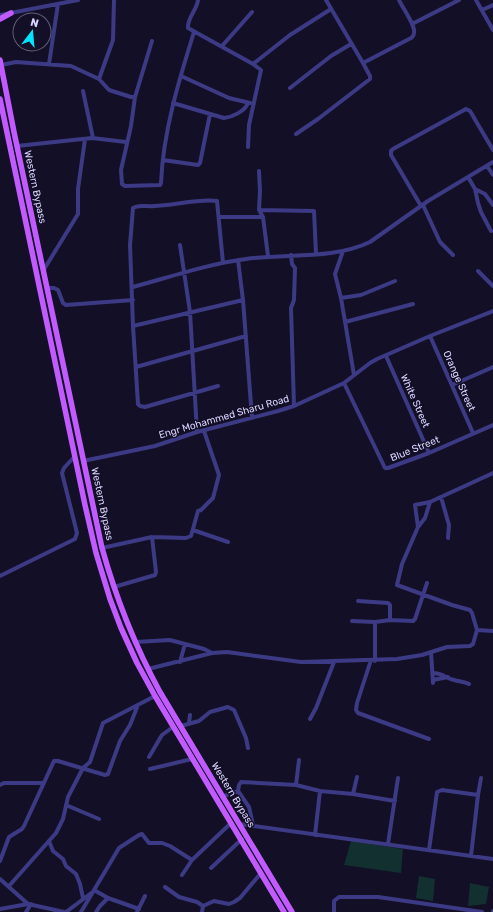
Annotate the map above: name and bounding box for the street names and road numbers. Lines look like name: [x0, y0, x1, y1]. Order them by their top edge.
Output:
street label: Western Bypass: [21, 149, 49, 225]
street label: Orange Street: [440, 349, 478, 413]
street label: White Street: [398, 372, 432, 430]
street label: Engr Mohammed Sharu Road: [157, 393, 291, 441]
street label: Blue Street: [389, 434, 441, 464]
street label: Western Bypass: [88, 466, 116, 542]
street label: Western Bypass: [209, 760, 257, 830]

